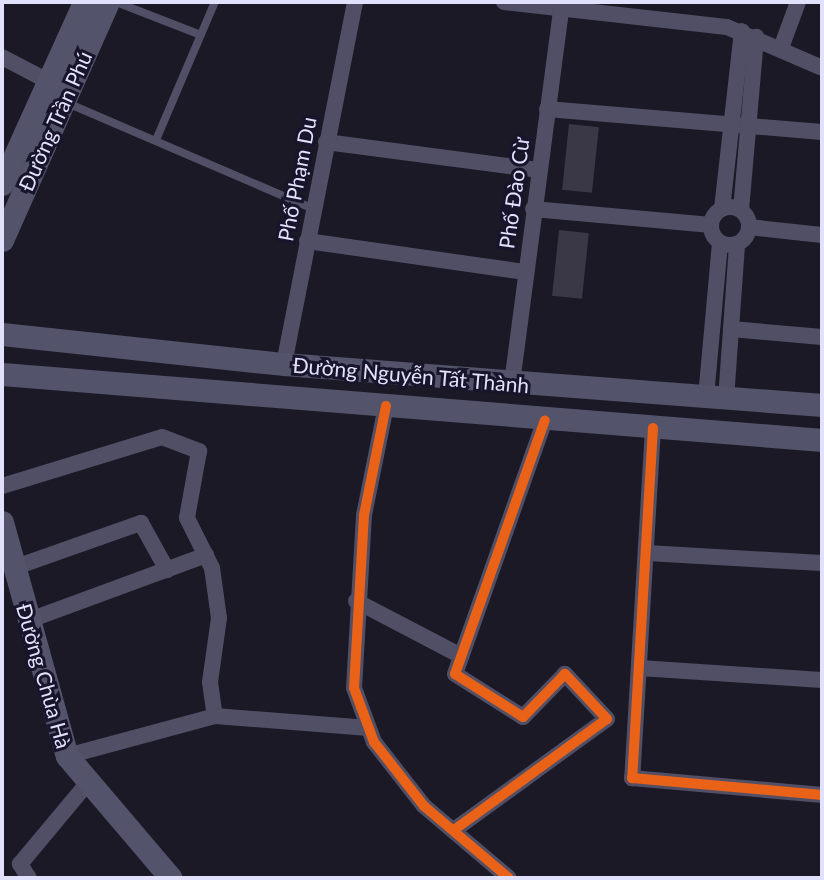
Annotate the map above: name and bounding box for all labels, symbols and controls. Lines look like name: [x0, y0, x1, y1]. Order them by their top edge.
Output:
street label: Đường Trần Phú: [13, 47, 97, 195]
street label: Phố Phạm Du: [273, 115, 321, 243]
street label: Phố Đào Cừ: [494, 136, 534, 250]
street label: Đường Nguyễn Tất Thành: [291, 352, 531, 398]
street label: Đường Chùa Hà: [11, 601, 77, 751]

